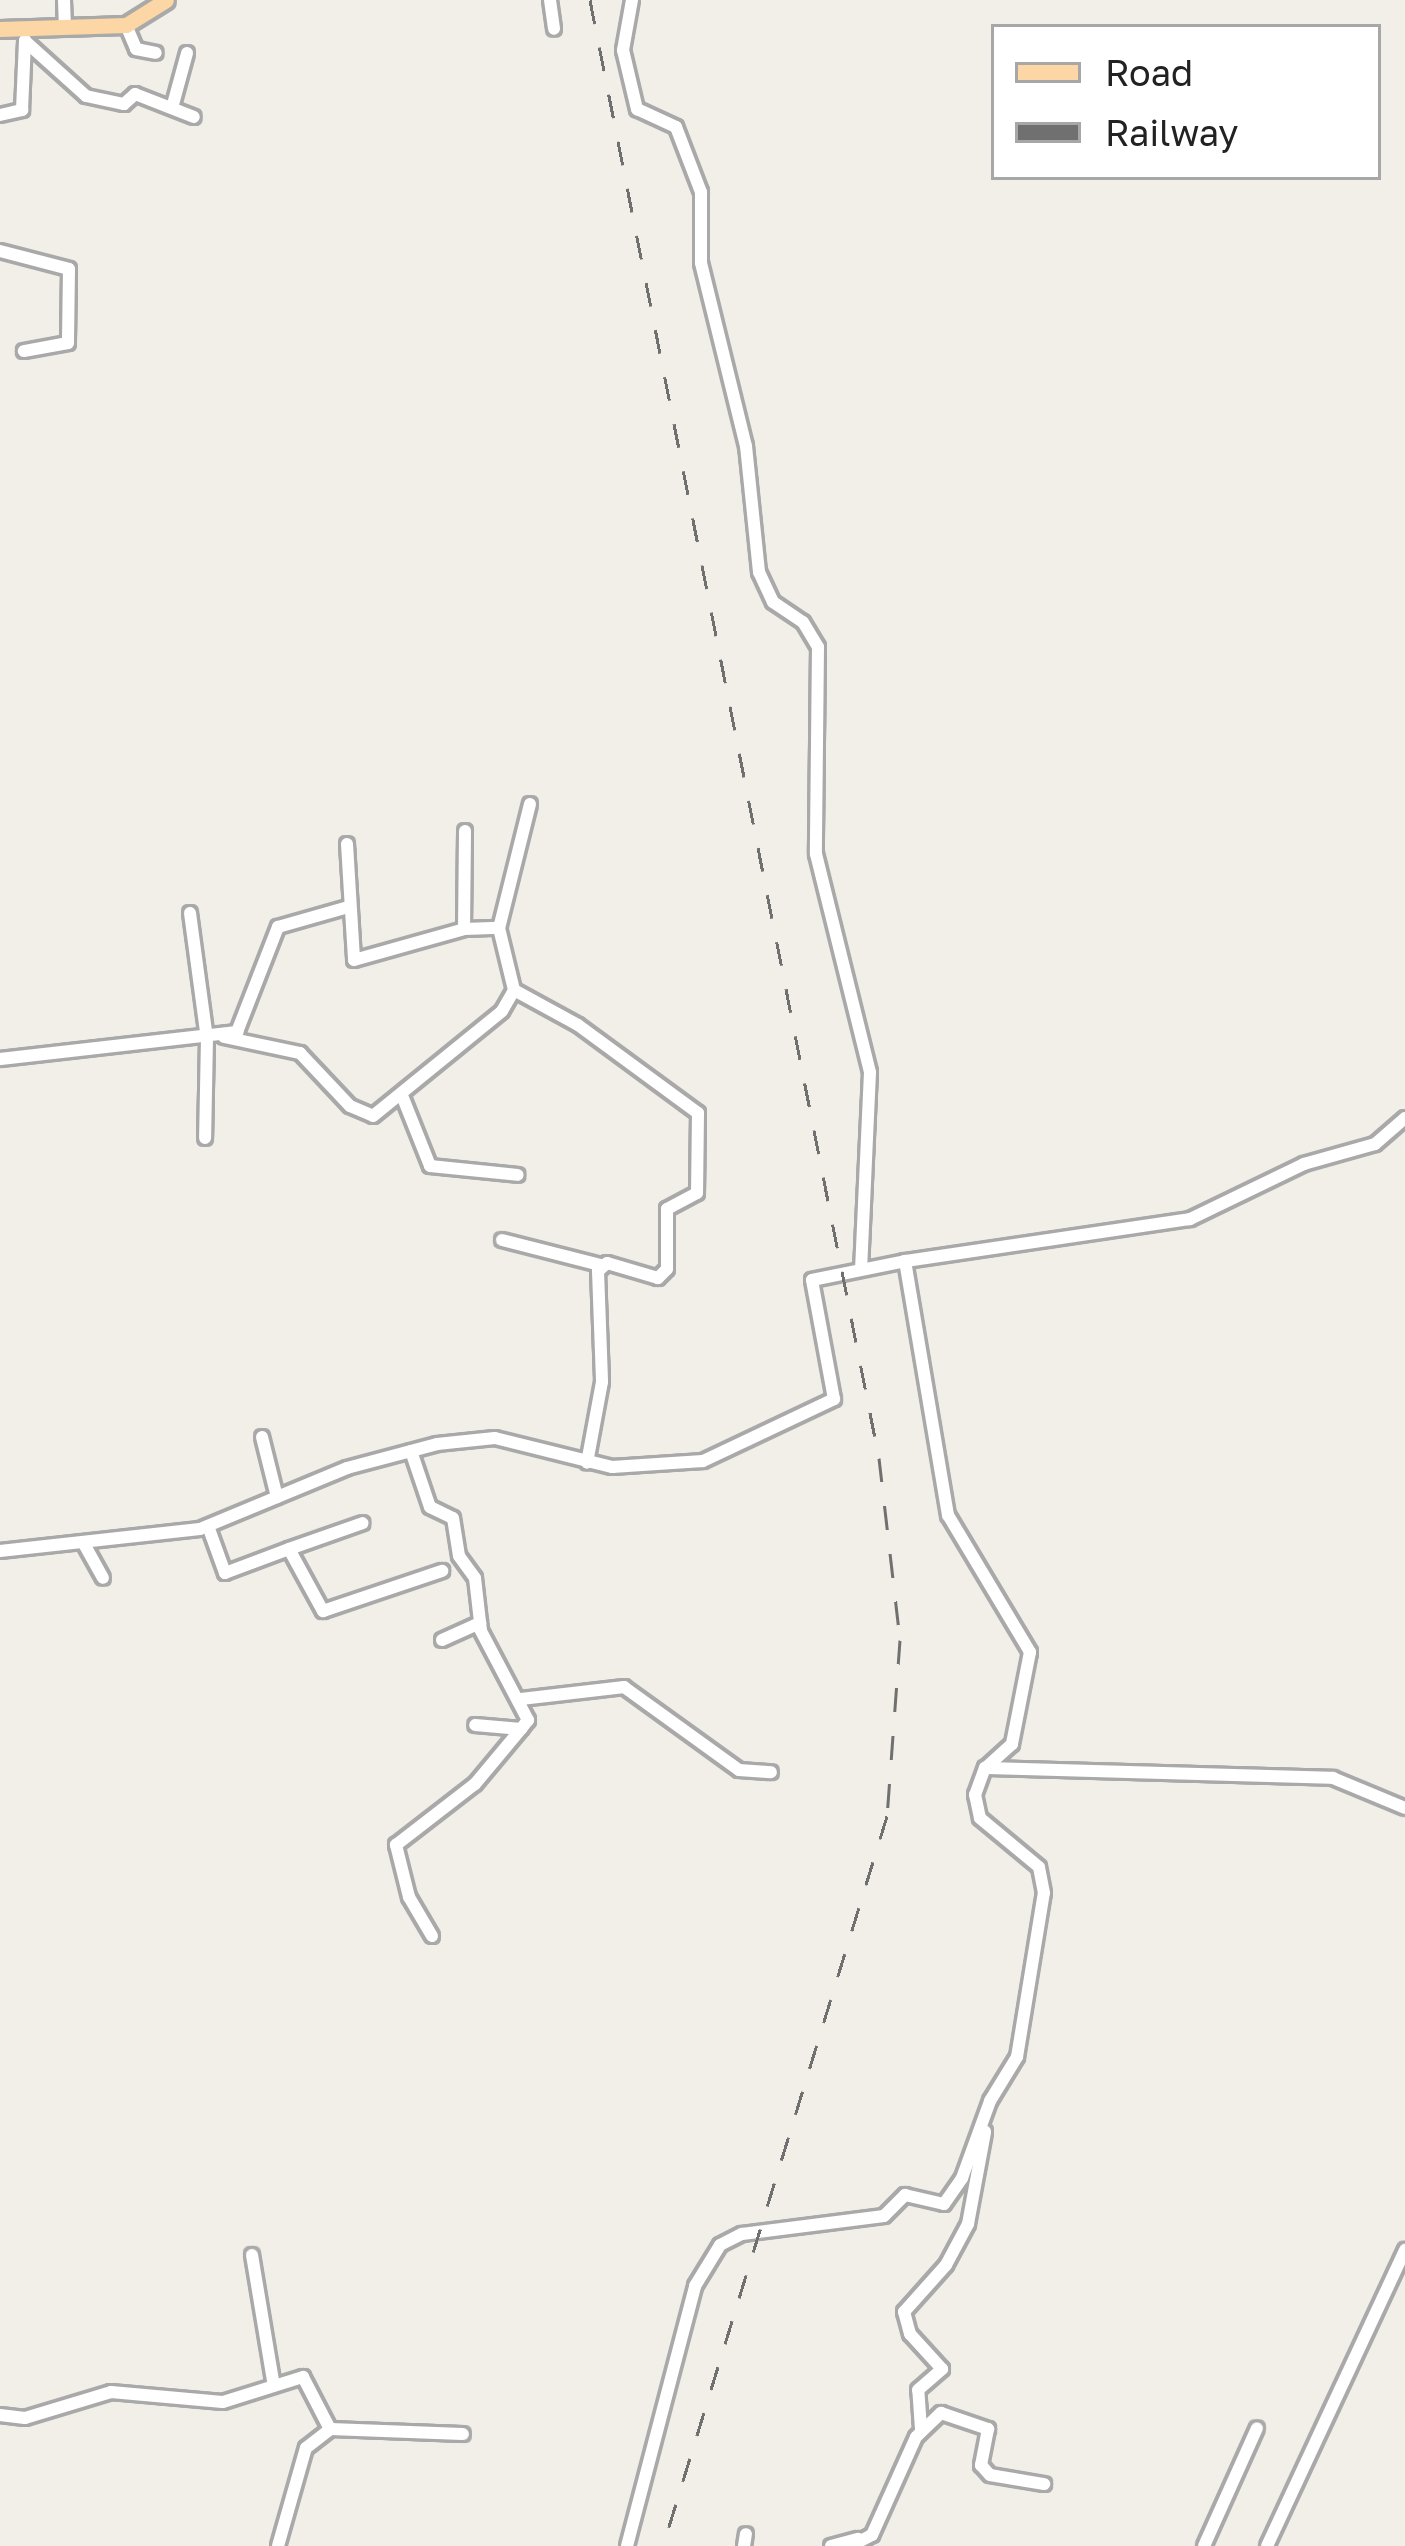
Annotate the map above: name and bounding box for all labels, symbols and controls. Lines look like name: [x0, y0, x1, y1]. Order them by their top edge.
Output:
legend: [991, 24, 1381, 180]
text: Road: [1105, 51, 1193, 94]
text: Railway: [1105, 111, 1239, 154]

